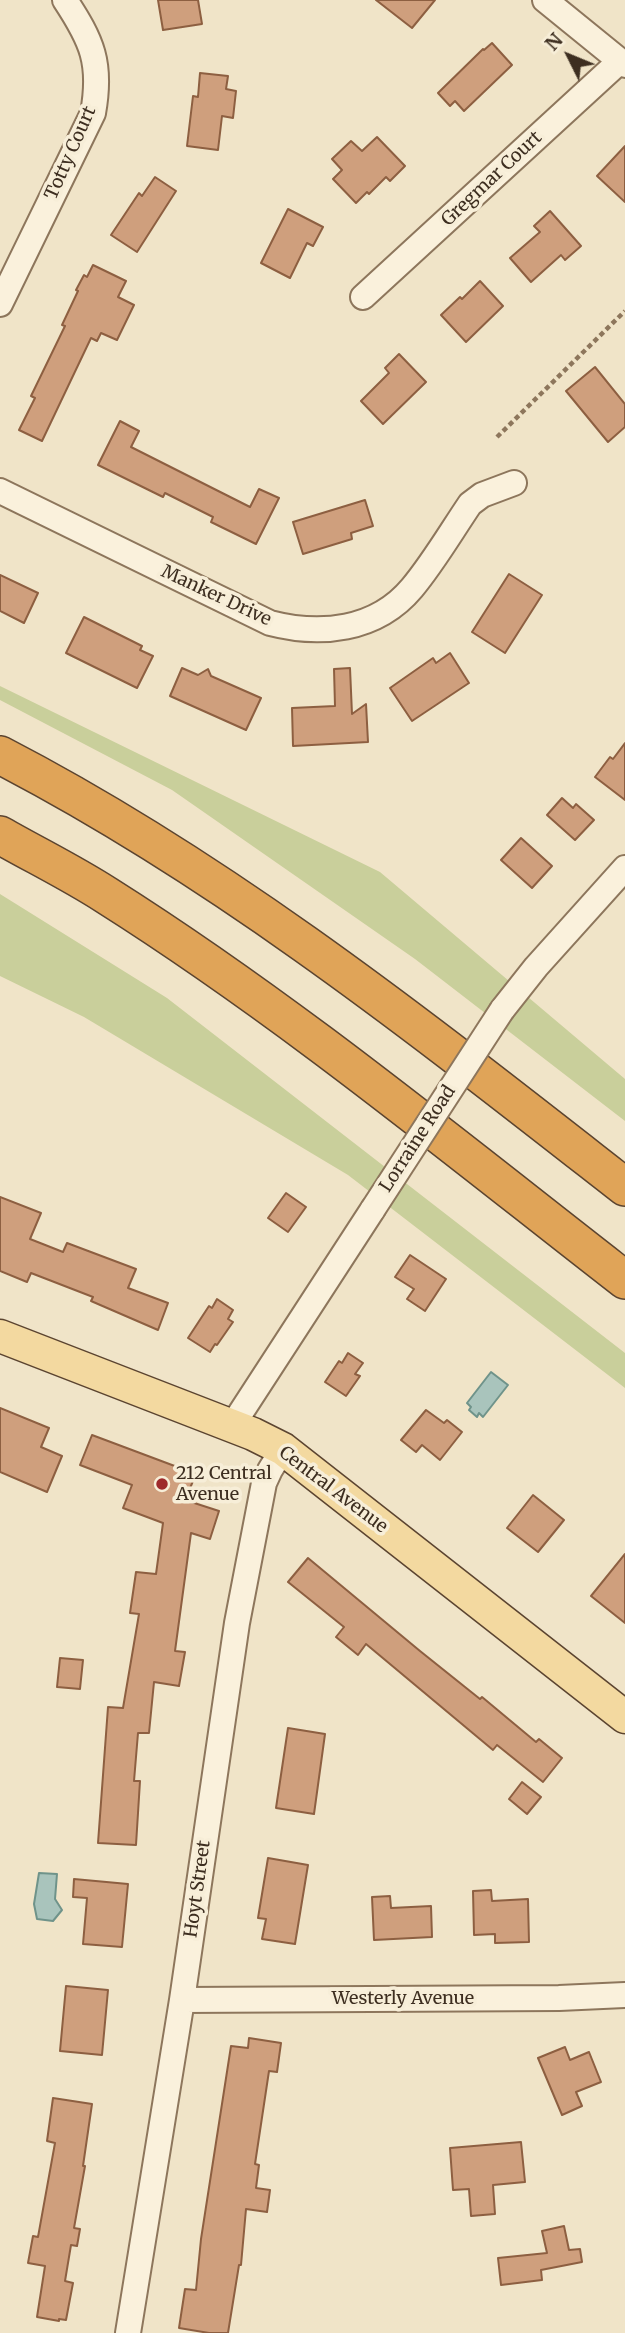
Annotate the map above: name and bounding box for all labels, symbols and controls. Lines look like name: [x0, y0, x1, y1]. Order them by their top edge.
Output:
north arrow: [534, 21, 604, 91]
text: N: [540, 28, 568, 55]
street label: Totty Court: [41, 103, 101, 203]
street label: Gregmar Court: [437, 127, 547, 231]
street label: Manker Drive: [158, 561, 274, 631]
street label: Lorraine Road: [376, 1082, 460, 1196]
street label: Central Avenue: [274, 1442, 392, 1538]
place label: 212 Central Avenue: [176, 1463, 272, 1506]
marker: 212 Central Avenue: [154, 1476, 170, 1492]
street label: Hoyt Street: [180, 1839, 216, 1939]
street label: Westerly Avenue: [332, 1988, 474, 2010]

